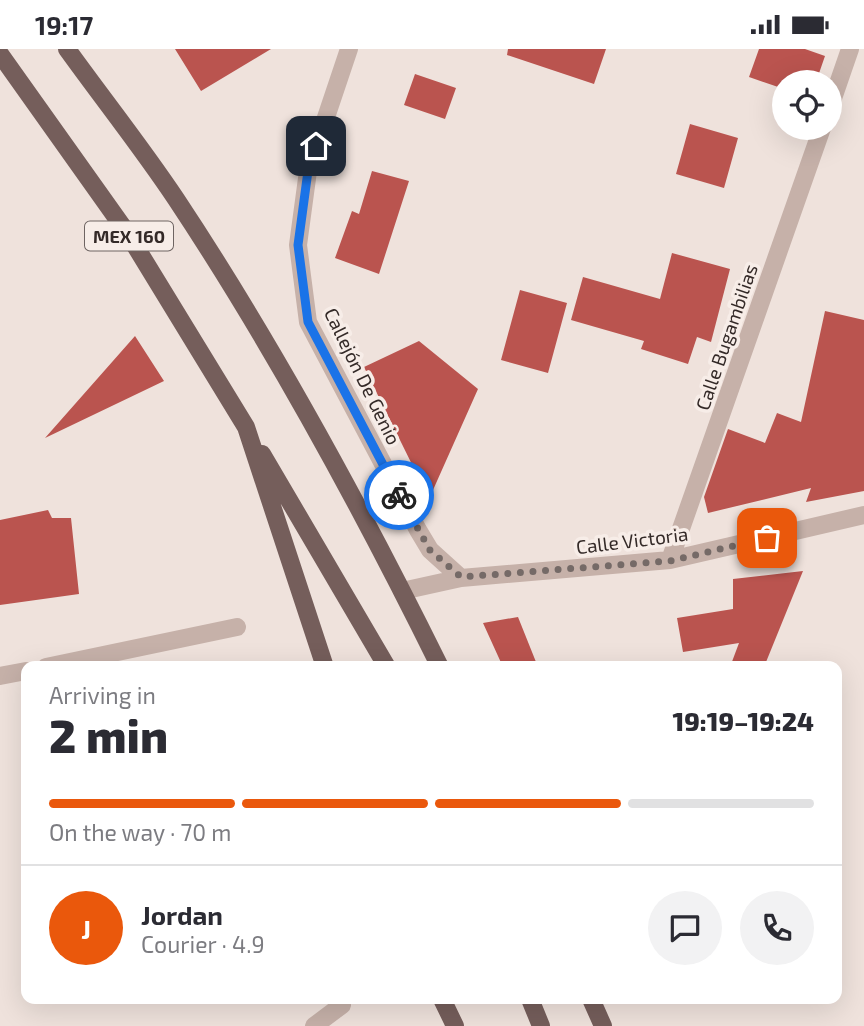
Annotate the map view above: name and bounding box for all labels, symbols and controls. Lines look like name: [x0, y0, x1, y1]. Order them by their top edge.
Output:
text: 19:17: [35, 9, 93, 40]
map controls: [772, 70, 842, 140]
button: locate: [772, 70, 842, 140]
pin: [286, 116, 346, 176]
icon: home: [297, 127, 335, 165]
road number: MEX 160: [85, 221, 173, 251]
street label: Calle Bugambilias: [690, 261, 762, 413]
street label: Callejón De Genio: [320, 304, 406, 448]
courier: [364, 460, 434, 530]
icon: bike: [380, 476, 418, 514]
pin: [737, 508, 797, 568]
icon: bag: [748, 519, 786, 557]
street label: Calle Victoria: [575, 522, 689, 558]
text: Arriving in: [49, 681, 156, 709]
text: 19:19–19:24: [673, 705, 814, 736]
text: 2 min: [49, 707, 168, 762]
text: On the way · 70 m: [49, 818, 231, 846]
button: chat: [648, 891, 722, 965]
button: phone: [740, 891, 814, 965]
text: Jordan: [141, 899, 223, 930]
text: J: [81, 913, 91, 944]
text: Courier · 4.9: [141, 930, 265, 958]

